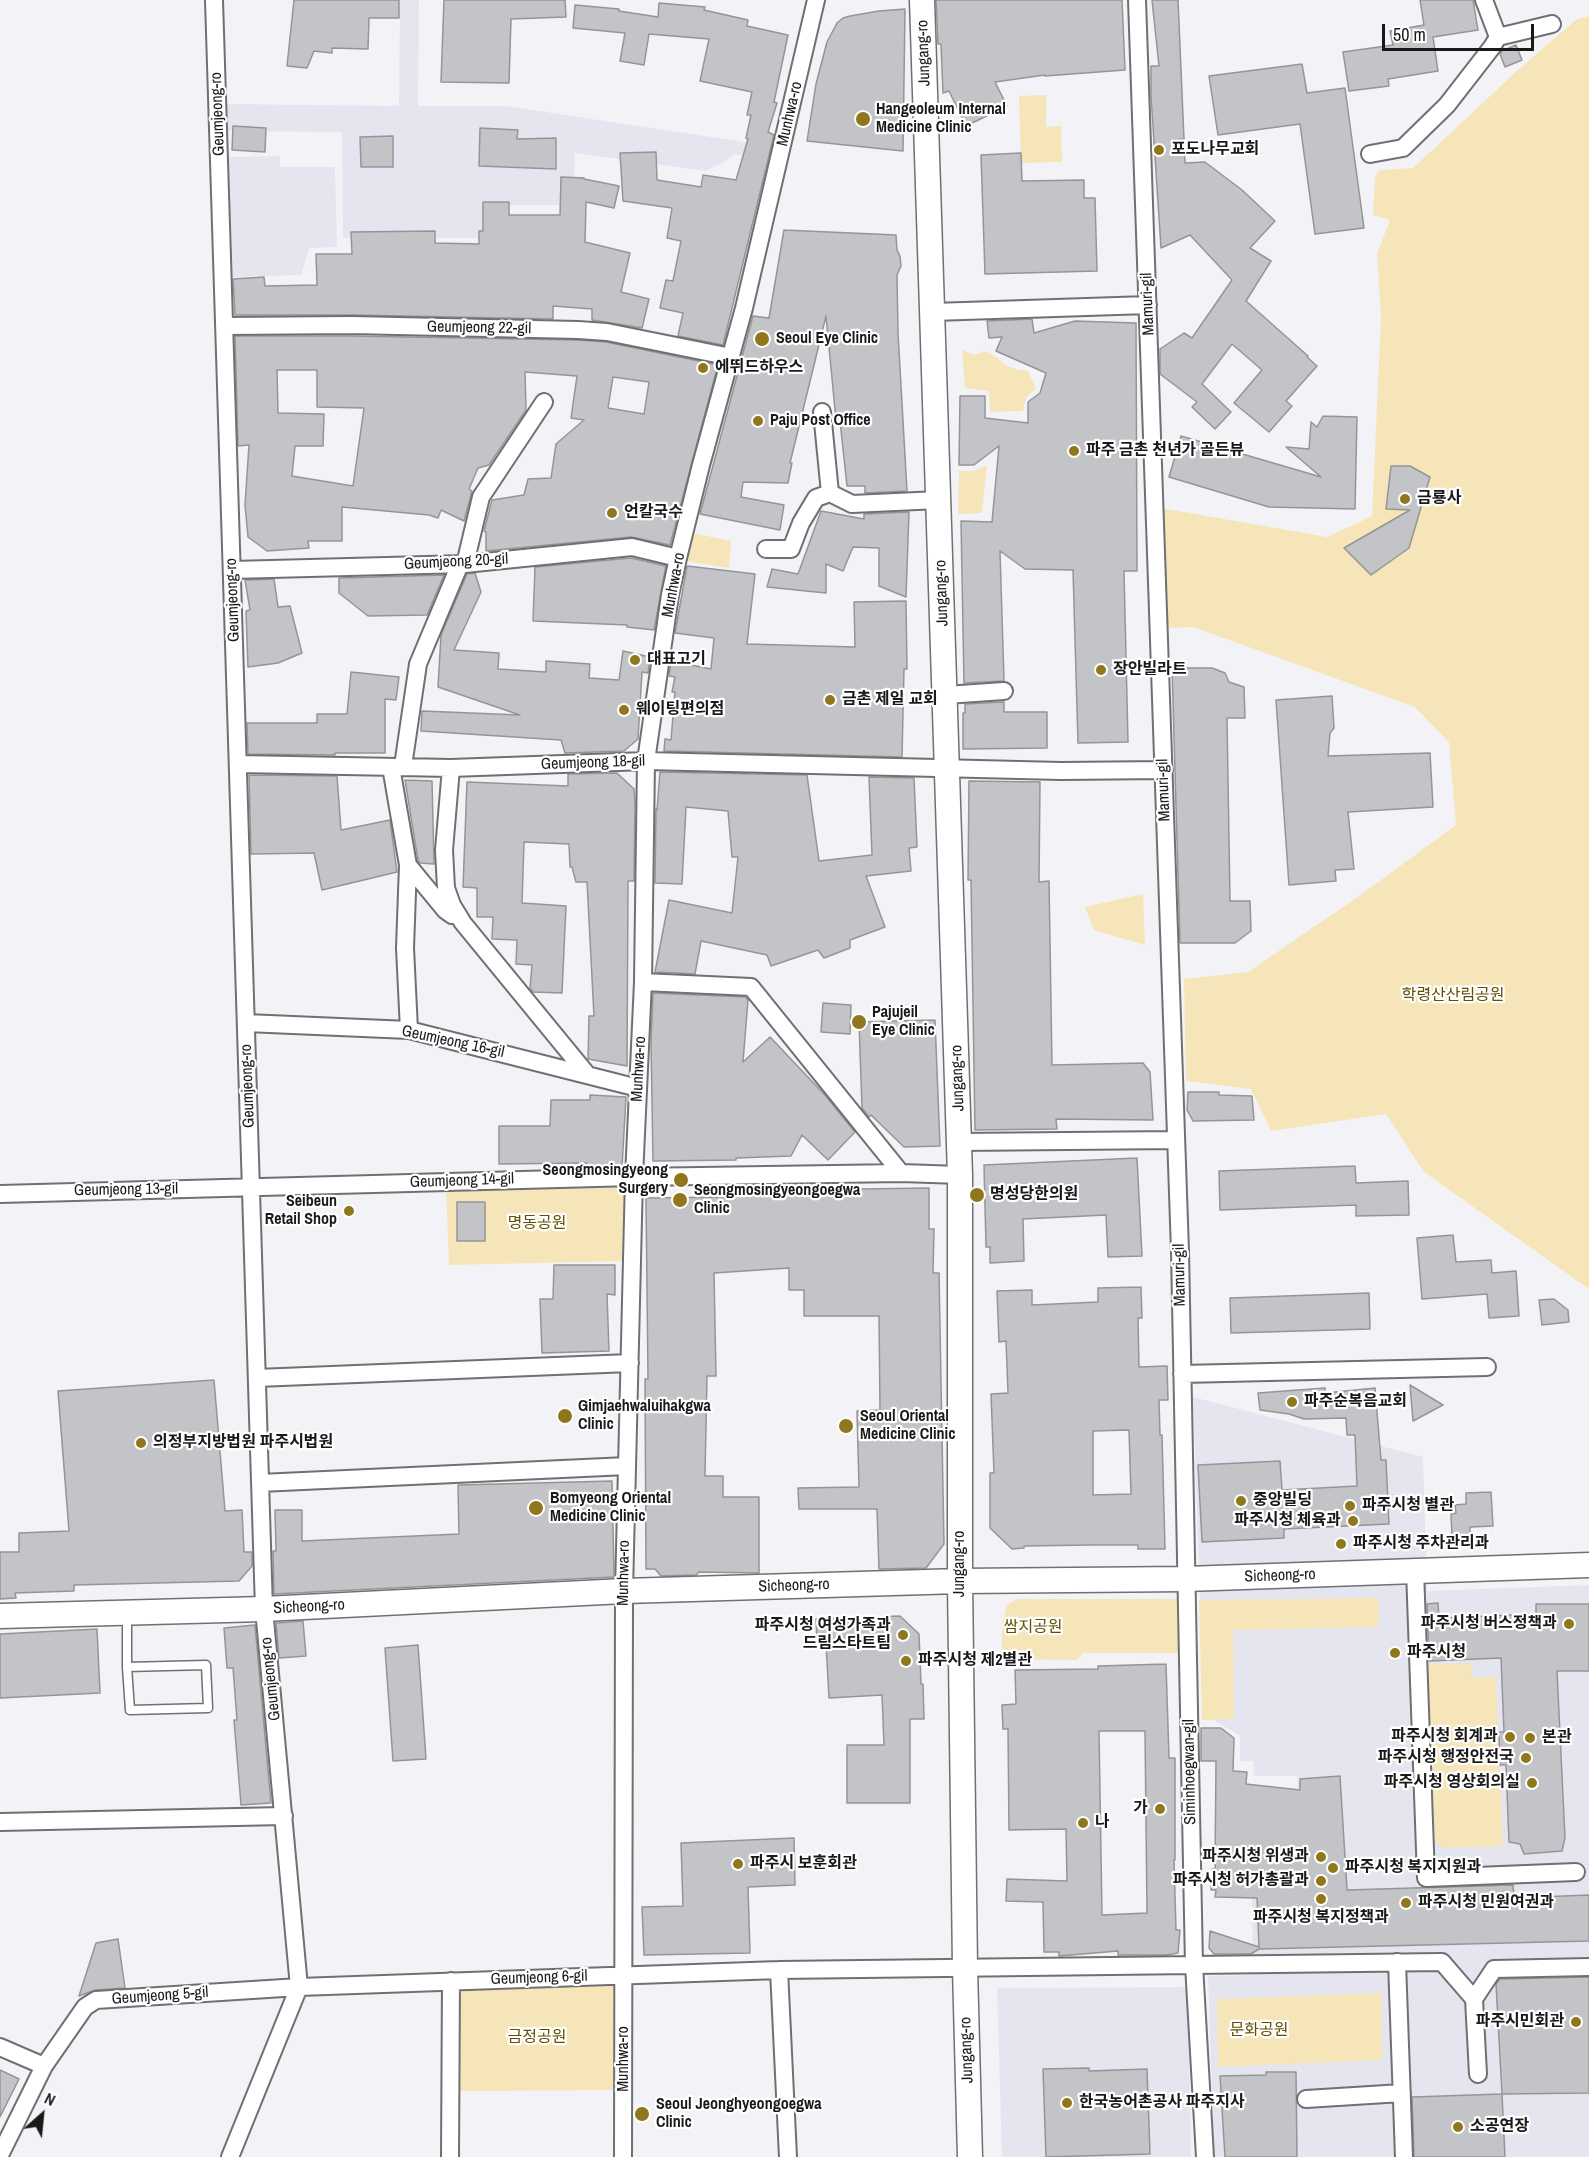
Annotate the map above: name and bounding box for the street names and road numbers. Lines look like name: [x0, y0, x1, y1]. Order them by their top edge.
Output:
street label: Jungang-ro: [913, 20, 935, 86]
street label: Geumjeong-ro: [207, 72, 229, 156]
street label: Munhwa-ro: [773, 80, 807, 148]
street label: Mamuri-gil: [1137, 272, 1159, 336]
street label: Geumjeong 22-gil: [427, 317, 531, 339]
street label: Geumjeong 20-gil: [403, 550, 509, 574]
street label: Munhwa-ro: [658, 551, 690, 619]
street label: Geumjeong-ro: [222, 558, 244, 642]
street label: Jungang-ro: [931, 560, 953, 626]
street label: Geumjeong 18-gil: [541, 752, 645, 774]
street label: Mamuri-gil: [1153, 758, 1175, 822]
street label: Geumjeong 16-gil: [400, 1022, 506, 1062]
street label: Munhwa-ro: [628, 1036, 650, 1102]
street label: Geumjeong-ro: [237, 1044, 259, 1128]
street label: Jungang-ro: [947, 1045, 969, 1111]
street label: Geumjeong 14-gil: [410, 1170, 514, 1192]
street label: Geumjeong 13-gil: [74, 1179, 178, 1201]
street label: Mamuri-gil: [1170, 1243, 1190, 1307]
street label: Jungang-ro: [950, 1531, 970, 1597]
street label: Munhwa-ro: [614, 1540, 634, 1606]
street label: Sicheong-ro: [1244, 1565, 1316, 1587]
street label: Sicheong-ro: [758, 1575, 830, 1597]
street label: Sicheong-ro: [273, 1596, 345, 1618]
street label: Geumjeong-ro: [257, 1636, 285, 1722]
street label: Siminhoegwan-gil: [1179, 1719, 1201, 1825]
street label: Geumjeong 6-gil: [490, 1967, 588, 1989]
street label: Geumjeong 5-gil: [111, 1983, 209, 2009]
street label: Jungang-ro: [956, 2017, 978, 2083]
street label: Munhwa-ro: [614, 2026, 634, 2092]

